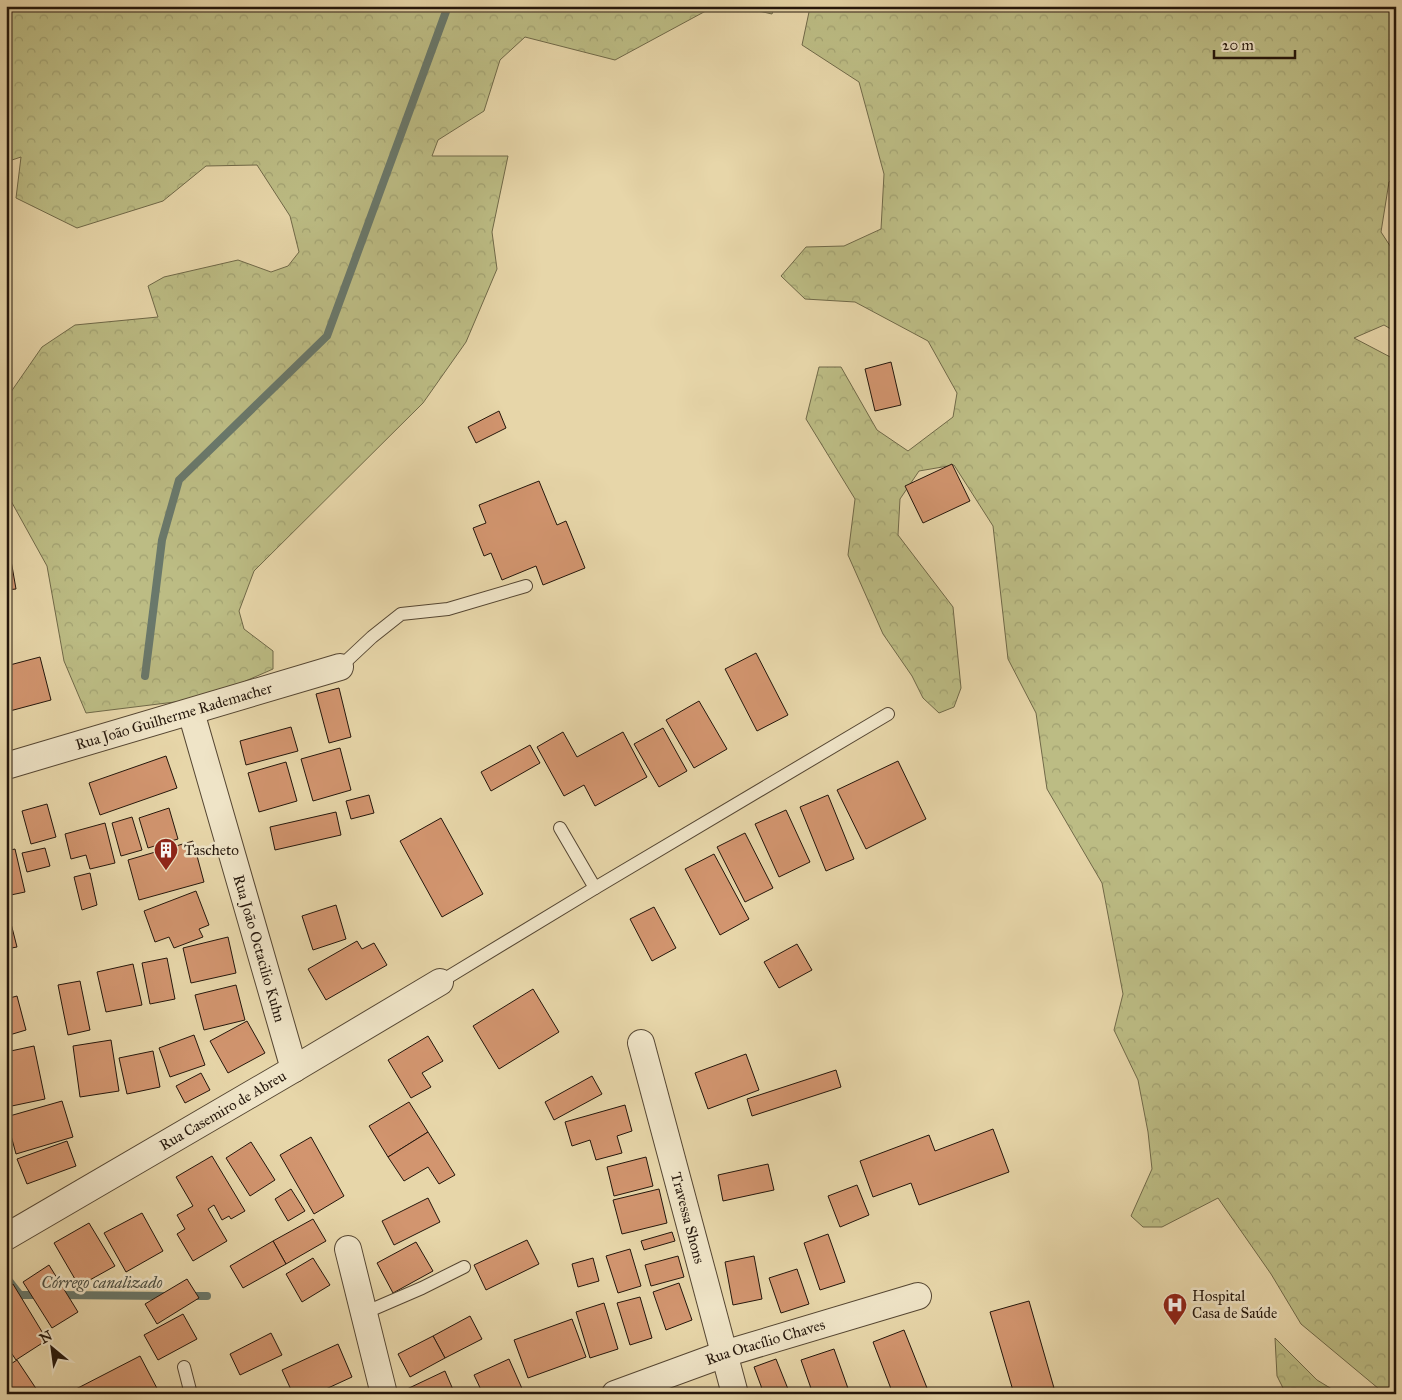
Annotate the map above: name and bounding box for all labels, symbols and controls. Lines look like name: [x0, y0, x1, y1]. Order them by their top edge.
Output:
scale bar: [1214, 28, 1296, 60]
text: 20 m: [1222, 36, 1254, 54]
street label: Rua João Guilherme Rademacher: [73, 679, 275, 754]
building icon: Tascheto: [153, 837, 179, 871]
place label: Tascheto: [184, 841, 239, 859]
street label: Rua João Octacilio Kuhn: [229, 873, 289, 1024]
street label: Rua Casemiro de Abreu: [156, 1067, 289, 1154]
street label: Travessa Shons: [667, 1170, 709, 1265]
water label: Córrego canalizado: [41, 1273, 163, 1292]
place label: Hospital Casa de Saúde: [1192, 1287, 1277, 1322]
hospital icon: Hospital Casa de Saúde: [1162, 1292, 1188, 1326]
street label: Rua Otacílio Chaves: [703, 1315, 827, 1369]
north arrow: [28, 1322, 78, 1372]
text: N: [37, 1327, 55, 1347]

